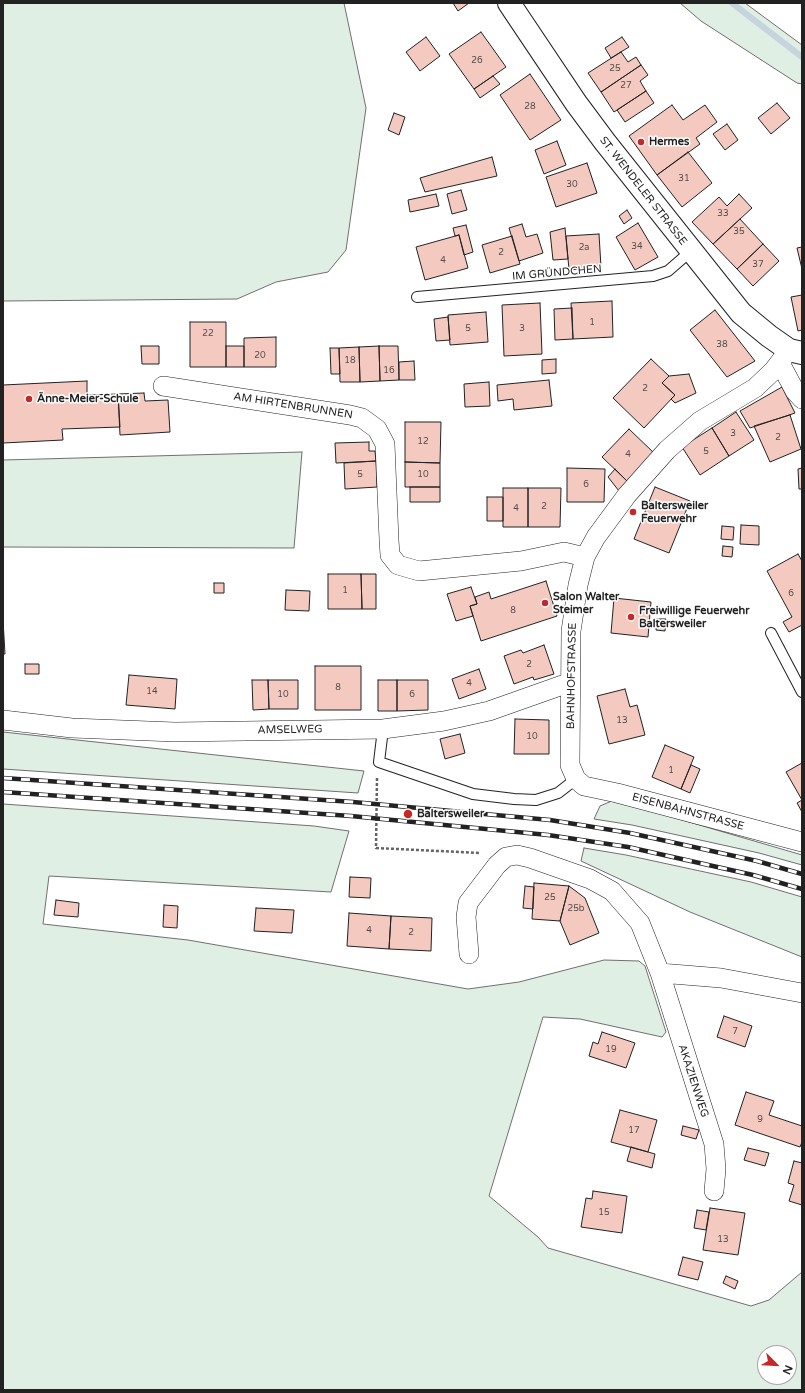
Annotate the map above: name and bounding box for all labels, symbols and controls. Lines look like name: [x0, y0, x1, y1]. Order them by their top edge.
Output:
house number: 26: [471, 56, 483, 66]
house number: 25: [609, 64, 621, 74]
house number: 27: [620, 81, 632, 91]
house number: 28: [524, 102, 536, 112]
street label: ST. WENDELER STRASSE: [596, 134, 690, 248]
place label: Hermes: [649, 135, 689, 149]
marker: Hermes: [636, 137, 646, 147]
house number: 31: [678, 174, 690, 184]
house number: 30: [566, 180, 578, 190]
house number: 33: [717, 209, 729, 219]
house number: 35: [733, 227, 745, 237]
house number: 34: [631, 242, 643, 252]
house number: 2a: [579, 243, 589, 253]
house number: 2: [498, 248, 504, 258]
house number: 4: [440, 256, 446, 266]
house number: 37: [752, 260, 764, 270]
street label: IM GRÜNDCHEN: [512, 263, 602, 283]
house number: 1: [589, 318, 595, 328]
house number: 5: [465, 324, 471, 334]
house number: 3: [519, 324, 525, 334]
house number: 22: [202, 329, 214, 339]
house number: 38: [716, 340, 728, 350]
house number: 20: [254, 351, 266, 361]
house number: 18: [344, 356, 356, 366]
house number: 16: [383, 366, 395, 376]
house number: 2: [642, 384, 648, 394]
street label: AM HIRTENBRUNNEN: [232, 390, 354, 422]
place label: Änne-Meier-Schule: [37, 392, 138, 406]
marker: Änne-Meier-Schule: [24, 394, 34, 404]
house number: 3: [730, 429, 736, 439]
house number: 2: [775, 433, 781, 443]
house number: 12: [417, 437, 429, 447]
house number: 5: [703, 447, 709, 457]
house number: 4: [625, 450, 631, 460]
house number: 5: [357, 470, 363, 480]
house number: 10: [417, 470, 429, 480]
house number: 6: [583, 480, 589, 490]
place label: Baltersweiler Feuerwehr: [641, 499, 708, 525]
house number: 2: [541, 502, 547, 512]
house number: 4: [513, 504, 519, 514]
marker: Baltersweiler Feuerwehr: [628, 507, 638, 517]
house number: 1: [342, 586, 348, 596]
house number: 6: [788, 589, 794, 599]
place label: Salon Walter Steimer: [553, 590, 619, 616]
marker: Salon Walter Steimer: [540, 598, 550, 608]
place label: Freiwillige Feuerwehr Baltersweiler: [639, 604, 749, 630]
house number: 8: [510, 606, 516, 616]
marker: Freiwillige Feuerwehr Baltersweiler: [626, 612, 636, 622]
street label: BAHNHOFSTRASSE: [564, 623, 580, 729]
house number: 2: [526, 660, 532, 670]
house number: 4: [466, 679, 472, 689]
house number: 8: [335, 683, 341, 693]
house number: 14: [146, 687, 158, 697]
house number: 10: [277, 690, 289, 700]
house number: 6: [409, 690, 415, 700]
house number: 13: [616, 716, 628, 726]
street label: AMSELWEG: [257, 723, 323, 737]
house number: 10: [526, 732, 538, 742]
house number: 1: [668, 766, 674, 776]
street label: EISENBAHNSTRASSE: [631, 791, 745, 833]
place label: Baltersweiler: [417, 807, 484, 821]
marker: Baltersweiler: [402, 808, 414, 820]
house number: 25: [544, 893, 556, 903]
house number: 25b: [568, 904, 584, 914]
house number: 4: [366, 926, 372, 936]
house number: 2: [408, 928, 414, 938]
house number: 7: [732, 1027, 738, 1037]
street label: AKAZIENWEG: [675, 1043, 711, 1119]
house number: 19: [605, 1045, 617, 1055]
house number: 9: [757, 1115, 763, 1125]
house number: 17: [628, 1126, 640, 1136]
house number: 15: [598, 1208, 610, 1218]
house number: 13: [717, 1235, 729, 1245]
north arrow: [757, 1345, 797, 1385]
text: N: [780, 1363, 795, 1376]

